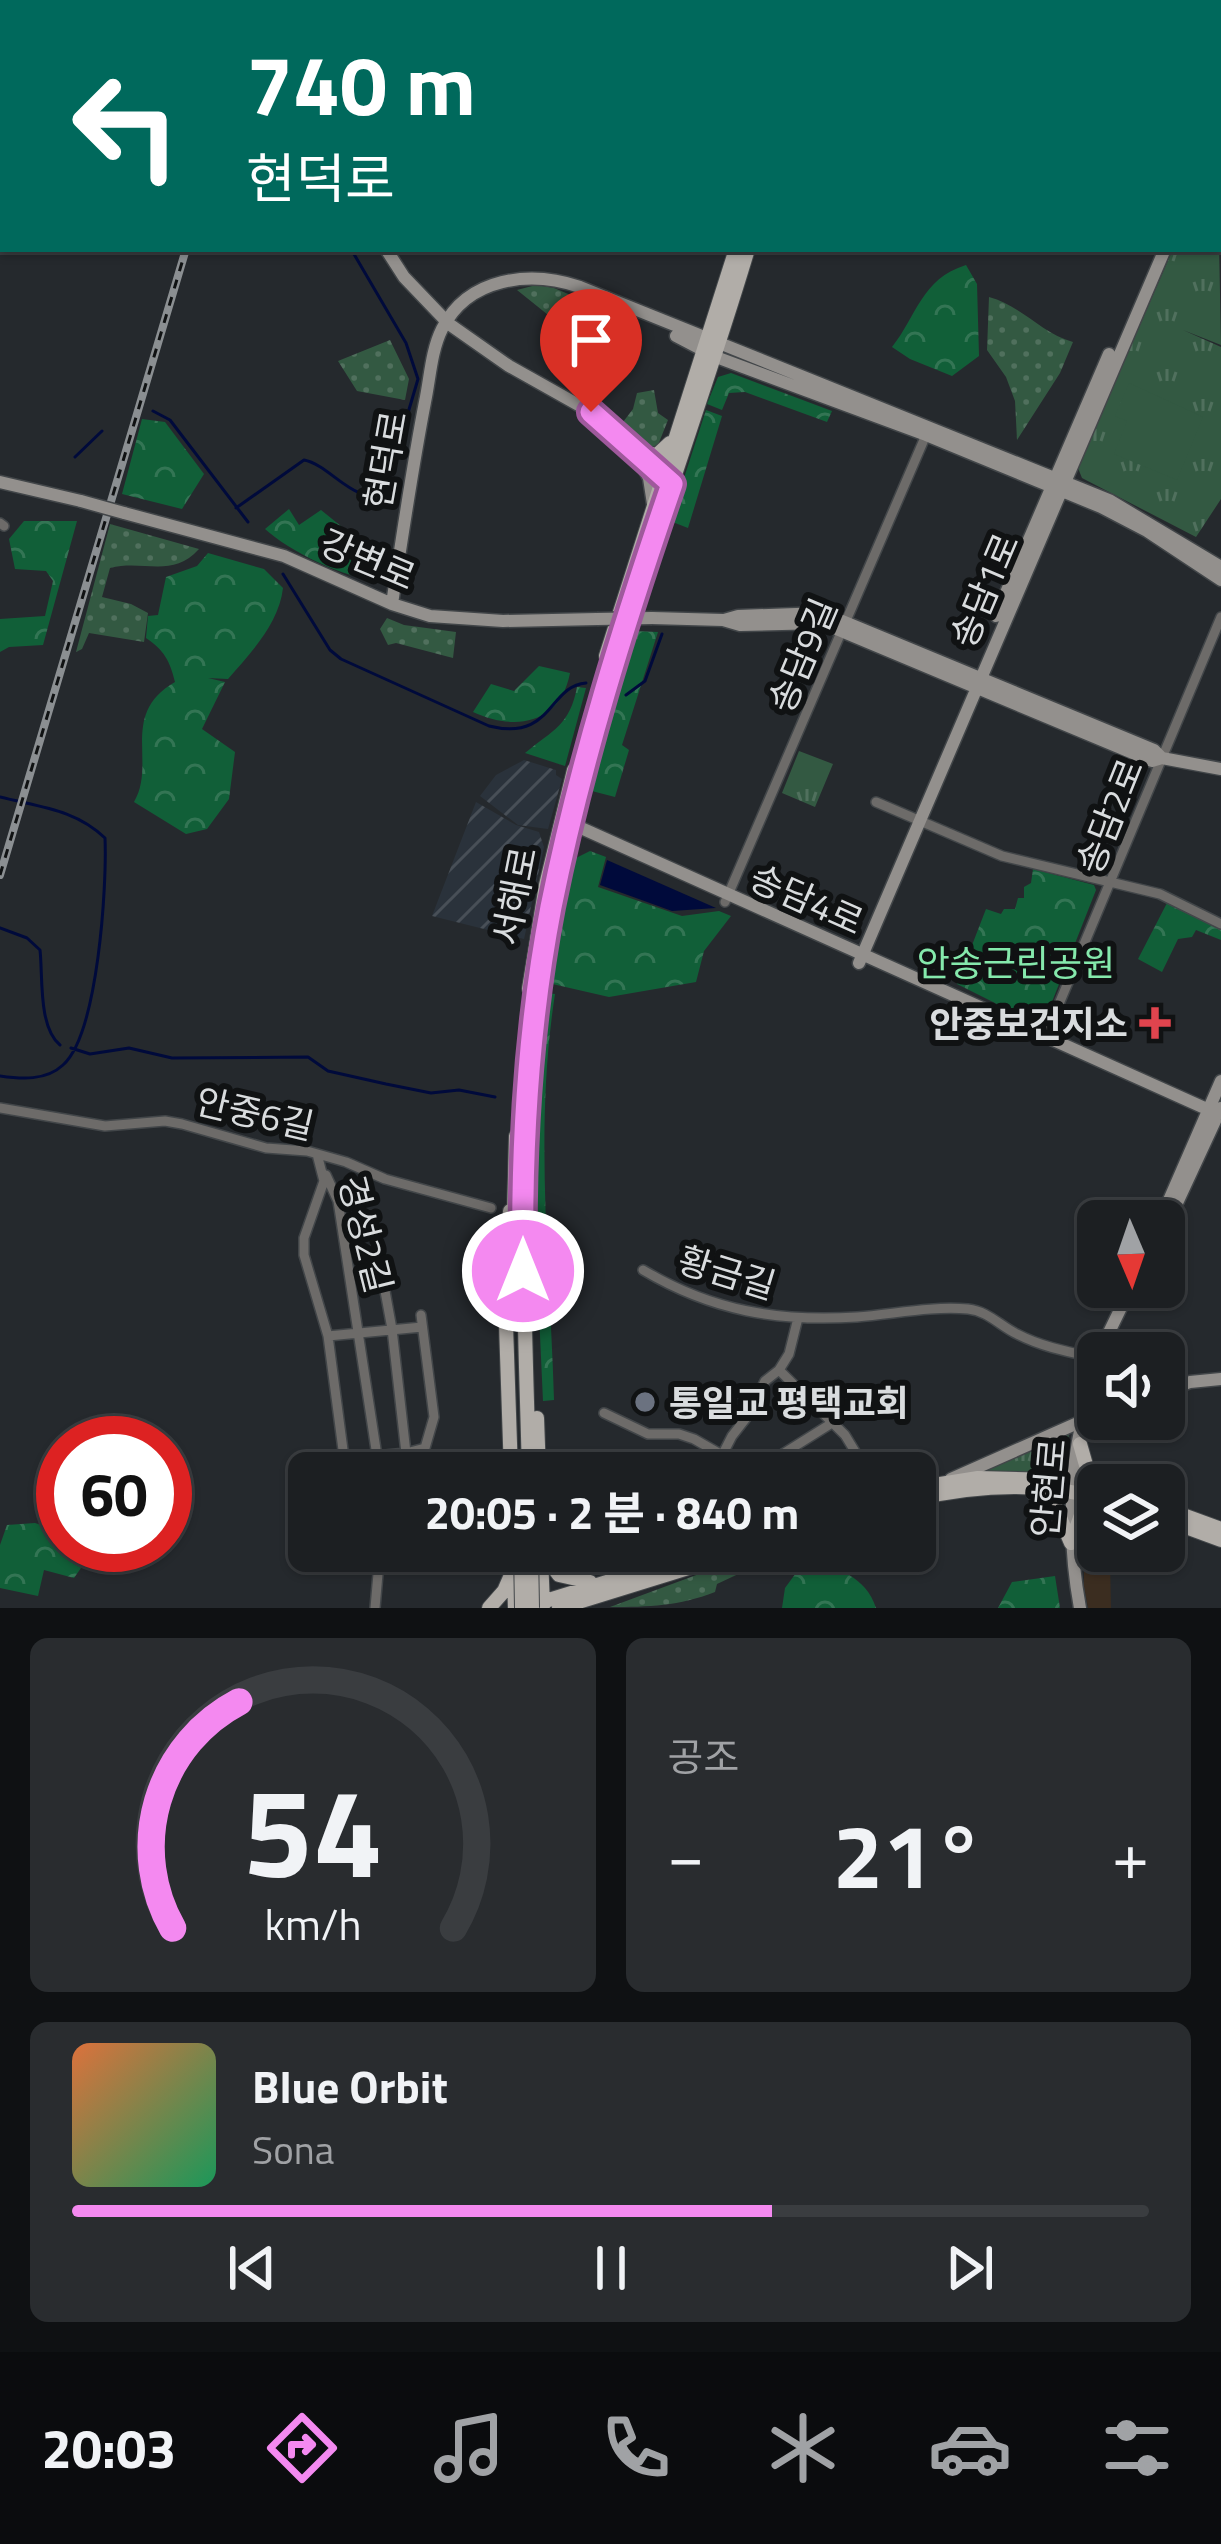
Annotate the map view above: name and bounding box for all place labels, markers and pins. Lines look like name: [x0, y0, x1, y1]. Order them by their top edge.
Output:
pin: [540, 289, 642, 412]
place label: 안중보건지소: [929, 996, 1128, 1051]
marker: 안중보건지소: [1139, 1007, 1171, 1039]
place label: 통일교 평택교회: [669, 1375, 909, 1430]
marker: 통일교 평택교회: [632, 1389, 658, 1415]

